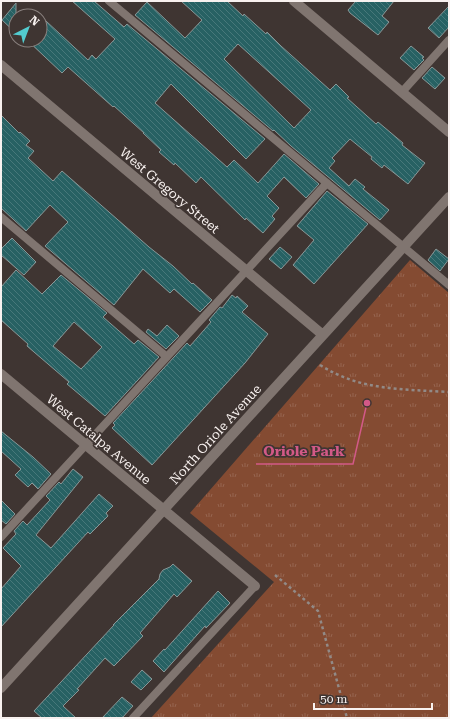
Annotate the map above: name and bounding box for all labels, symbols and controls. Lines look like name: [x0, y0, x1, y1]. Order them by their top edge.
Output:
north arrow: [8, 8, 48, 48]
text: N: [27, 13, 42, 29]
street label: West Gregory Street: [117, 144, 223, 237]
street label: North Oriole Avenue: [167, 381, 264, 487]
street label: West Catalpa Avenue: [43, 391, 154, 487]
callout: Oriole Park: [256, 438, 353, 464]
text: Oriole Park: [263, 443, 345, 459]
scale bar: [314, 685, 432, 711]
text: 50 m: [320, 692, 347, 706]

